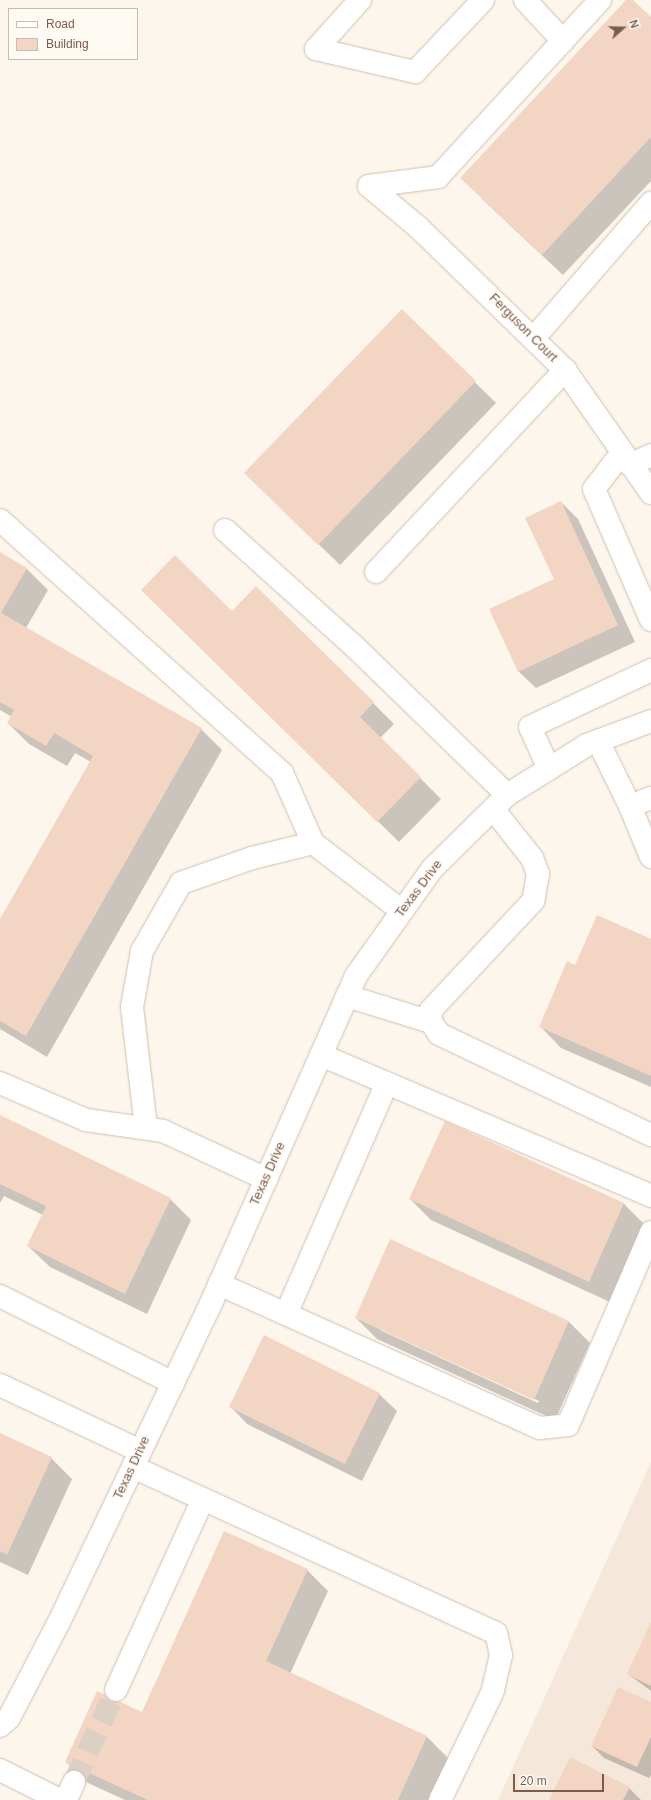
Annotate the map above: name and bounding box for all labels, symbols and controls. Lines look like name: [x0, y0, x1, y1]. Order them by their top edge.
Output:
legend: [8, 8, 138, 60]
north arrow: [603, 8, 643, 48]
text: Road: [46, 17, 75, 31]
text: N: [627, 18, 641, 30]
text: Building: [46, 37, 89, 51]
street label: Ferguson Court: [486, 291, 560, 365]
street label: Texas Drive: [392, 857, 446, 921]
street label: Texas Drive: [247, 1140, 289, 1208]
street label: Texas Drive: [111, 1434, 153, 1502]
scale bar: [515, 1766, 606, 1792]
text: 20 m: [520, 1774, 547, 1788]

